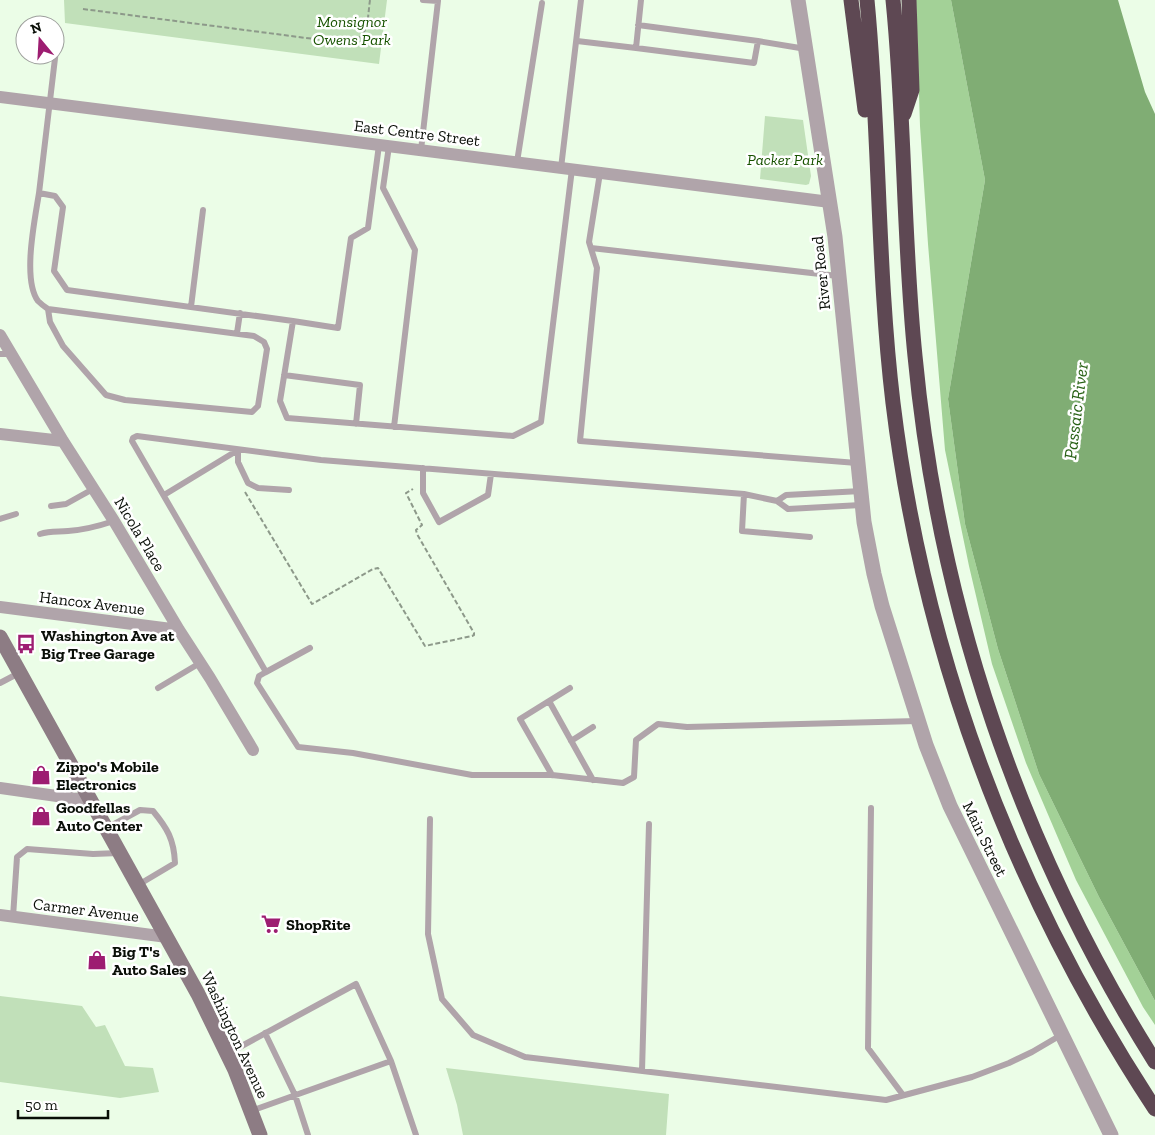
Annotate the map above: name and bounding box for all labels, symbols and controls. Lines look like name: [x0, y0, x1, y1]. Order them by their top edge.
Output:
park label: Monsignor Owens Park: [313, 12, 391, 49]
north arrow: [15, 15, 65, 65]
text: N: [28, 18, 44, 38]
street label: East Centre Street: [353, 116, 481, 150]
park label: Packer Park: [747, 150, 823, 169]
street label: River Road: [808, 235, 834, 311]
water label: Passaic River: [1059, 361, 1093, 461]
street label: Nicola Place: [110, 493, 170, 575]
street label: Hancox Avenue: [38, 587, 146, 619]
place label: Washington Ave at Big Tree Garage: [41, 626, 175, 663]
bus stop icon: Washington Ave at Big Tree Garage: [15, 633, 37, 655]
place label: Zippo's Mobile Electronics: [56, 757, 159, 794]
shop icon: Zippo's Mobile Electronics: [30, 764, 52, 786]
place label: Goodfellas Auto Center: [56, 798, 143, 835]
street label: Main Street: [959, 798, 1011, 880]
shop icon: Goodfellas Auto Center: [30, 805, 52, 827]
street label: Carmer Avenue: [32, 894, 140, 926]
supermarket icon: ShopRite: [260, 913, 282, 935]
place label: ShopRite: [286, 915, 351, 934]
place label: Big T's Auto Sales: [112, 942, 186, 979]
shop icon: Big T's Auto Sales: [86, 949, 108, 971]
street label: Washington Avenue: [197, 969, 273, 1101]
scale bar: [18, 1088, 108, 1120]
text: 50 m: [25, 1096, 58, 1114]

